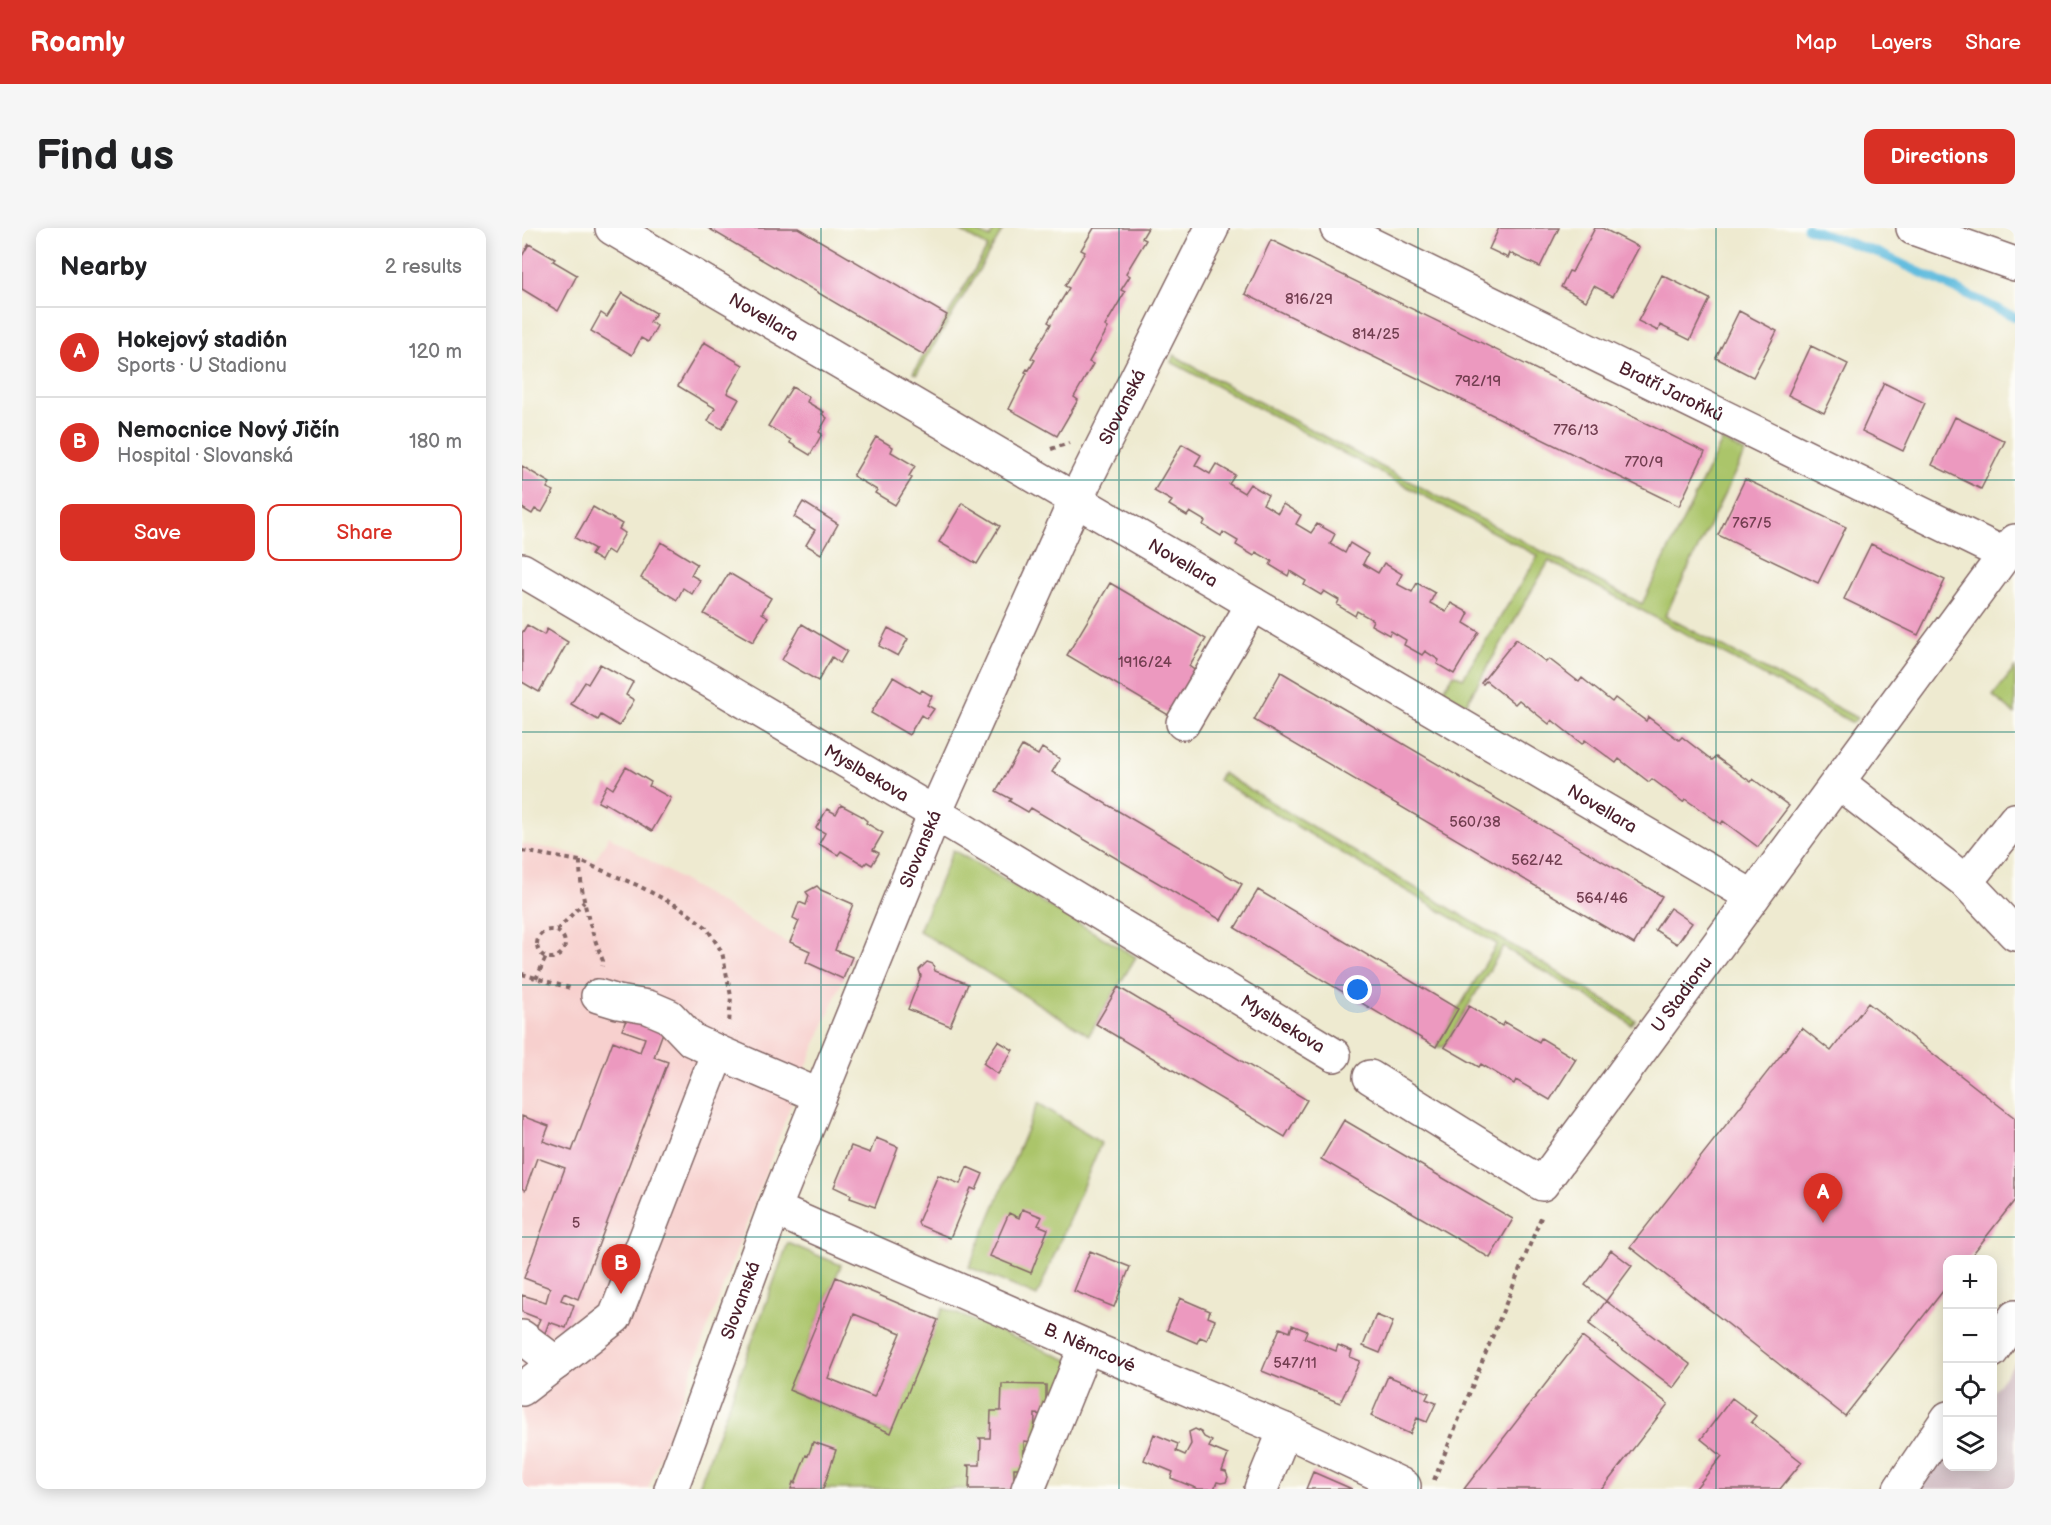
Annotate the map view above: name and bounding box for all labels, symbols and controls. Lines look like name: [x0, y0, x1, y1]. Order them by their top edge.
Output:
text: Roamly: [30, 26, 125, 59]
text: Map: [1795, 30, 1837, 55]
text: Layers: [1870, 30, 1932, 55]
text: Share: [1965, 30, 2021, 55]
button: Directions: [1864, 129, 2015, 184]
text: Find us: [36, 131, 174, 182]
text: Nearby: [60, 252, 147, 283]
text: 2 results: [385, 255, 462, 279]
street label: Novellara: [725, 288, 802, 346]
house number: 816/29: [1285, 290, 1333, 309]
house number: 814/25: [1352, 325, 1400, 344]
text: Hokejový stadión: [117, 327, 287, 354]
text: A: [73, 340, 86, 364]
text: 120 m: [409, 340, 462, 364]
text: Sports · U Stadionu: [117, 354, 287, 378]
street label: Bratří Jaroňků: [1616, 357, 1727, 426]
street label: Slovanská: [1095, 366, 1150, 448]
house number: 792/19: [1455, 372, 1501, 391]
text: Nemocnice Nový Jičín: [117, 417, 340, 444]
house number: 776/13: [1553, 421, 1599, 440]
text: B: [72, 430, 87, 454]
text: 180 m: [409, 430, 462, 454]
text: Hospital · Slovanská: [117, 444, 293, 468]
house number: 770/9: [1624, 453, 1664, 472]
button: Save: [60, 504, 255, 561]
button: Share: [267, 504, 462, 561]
house number: 767/5: [1732, 514, 1772, 533]
street label: Novellara: [1144, 534, 1222, 591]
house number: 1916/24: [1118, 653, 1172, 672]
street label: Myslbekova: [821, 740, 913, 806]
street label: Novellara: [1564, 780, 1641, 837]
street label: Slovanská: [895, 807, 945, 891]
house number: 560/38: [1449, 813, 1501, 832]
house number: 562/42: [1511, 851, 1563, 870]
house number: 564/46: [1576, 889, 1628, 908]
street label: U Stadionu: [1647, 952, 1716, 1036]
your location: [1343, 975, 1372, 1004]
street label: Myslbekova: [1237, 990, 1329, 1057]
pin: A: [1804, 1174, 1842, 1223]
house number: 5: [572, 1214, 580, 1233]
pin: B: [602, 1244, 640, 1294]
map controls: [1943, 1255, 1997, 1471]
button: +: [1943, 1255, 1997, 1309]
street label: Slovanská: [716, 1259, 764, 1342]
button: −: [1943, 1309, 1997, 1363]
street label: B. Němcové: [1041, 1318, 1139, 1376]
house number: 547/11: [1273, 1354, 1317, 1373]
button: locate: [1943, 1363, 1997, 1417]
button: layers: [1943, 1417, 1997, 1471]

